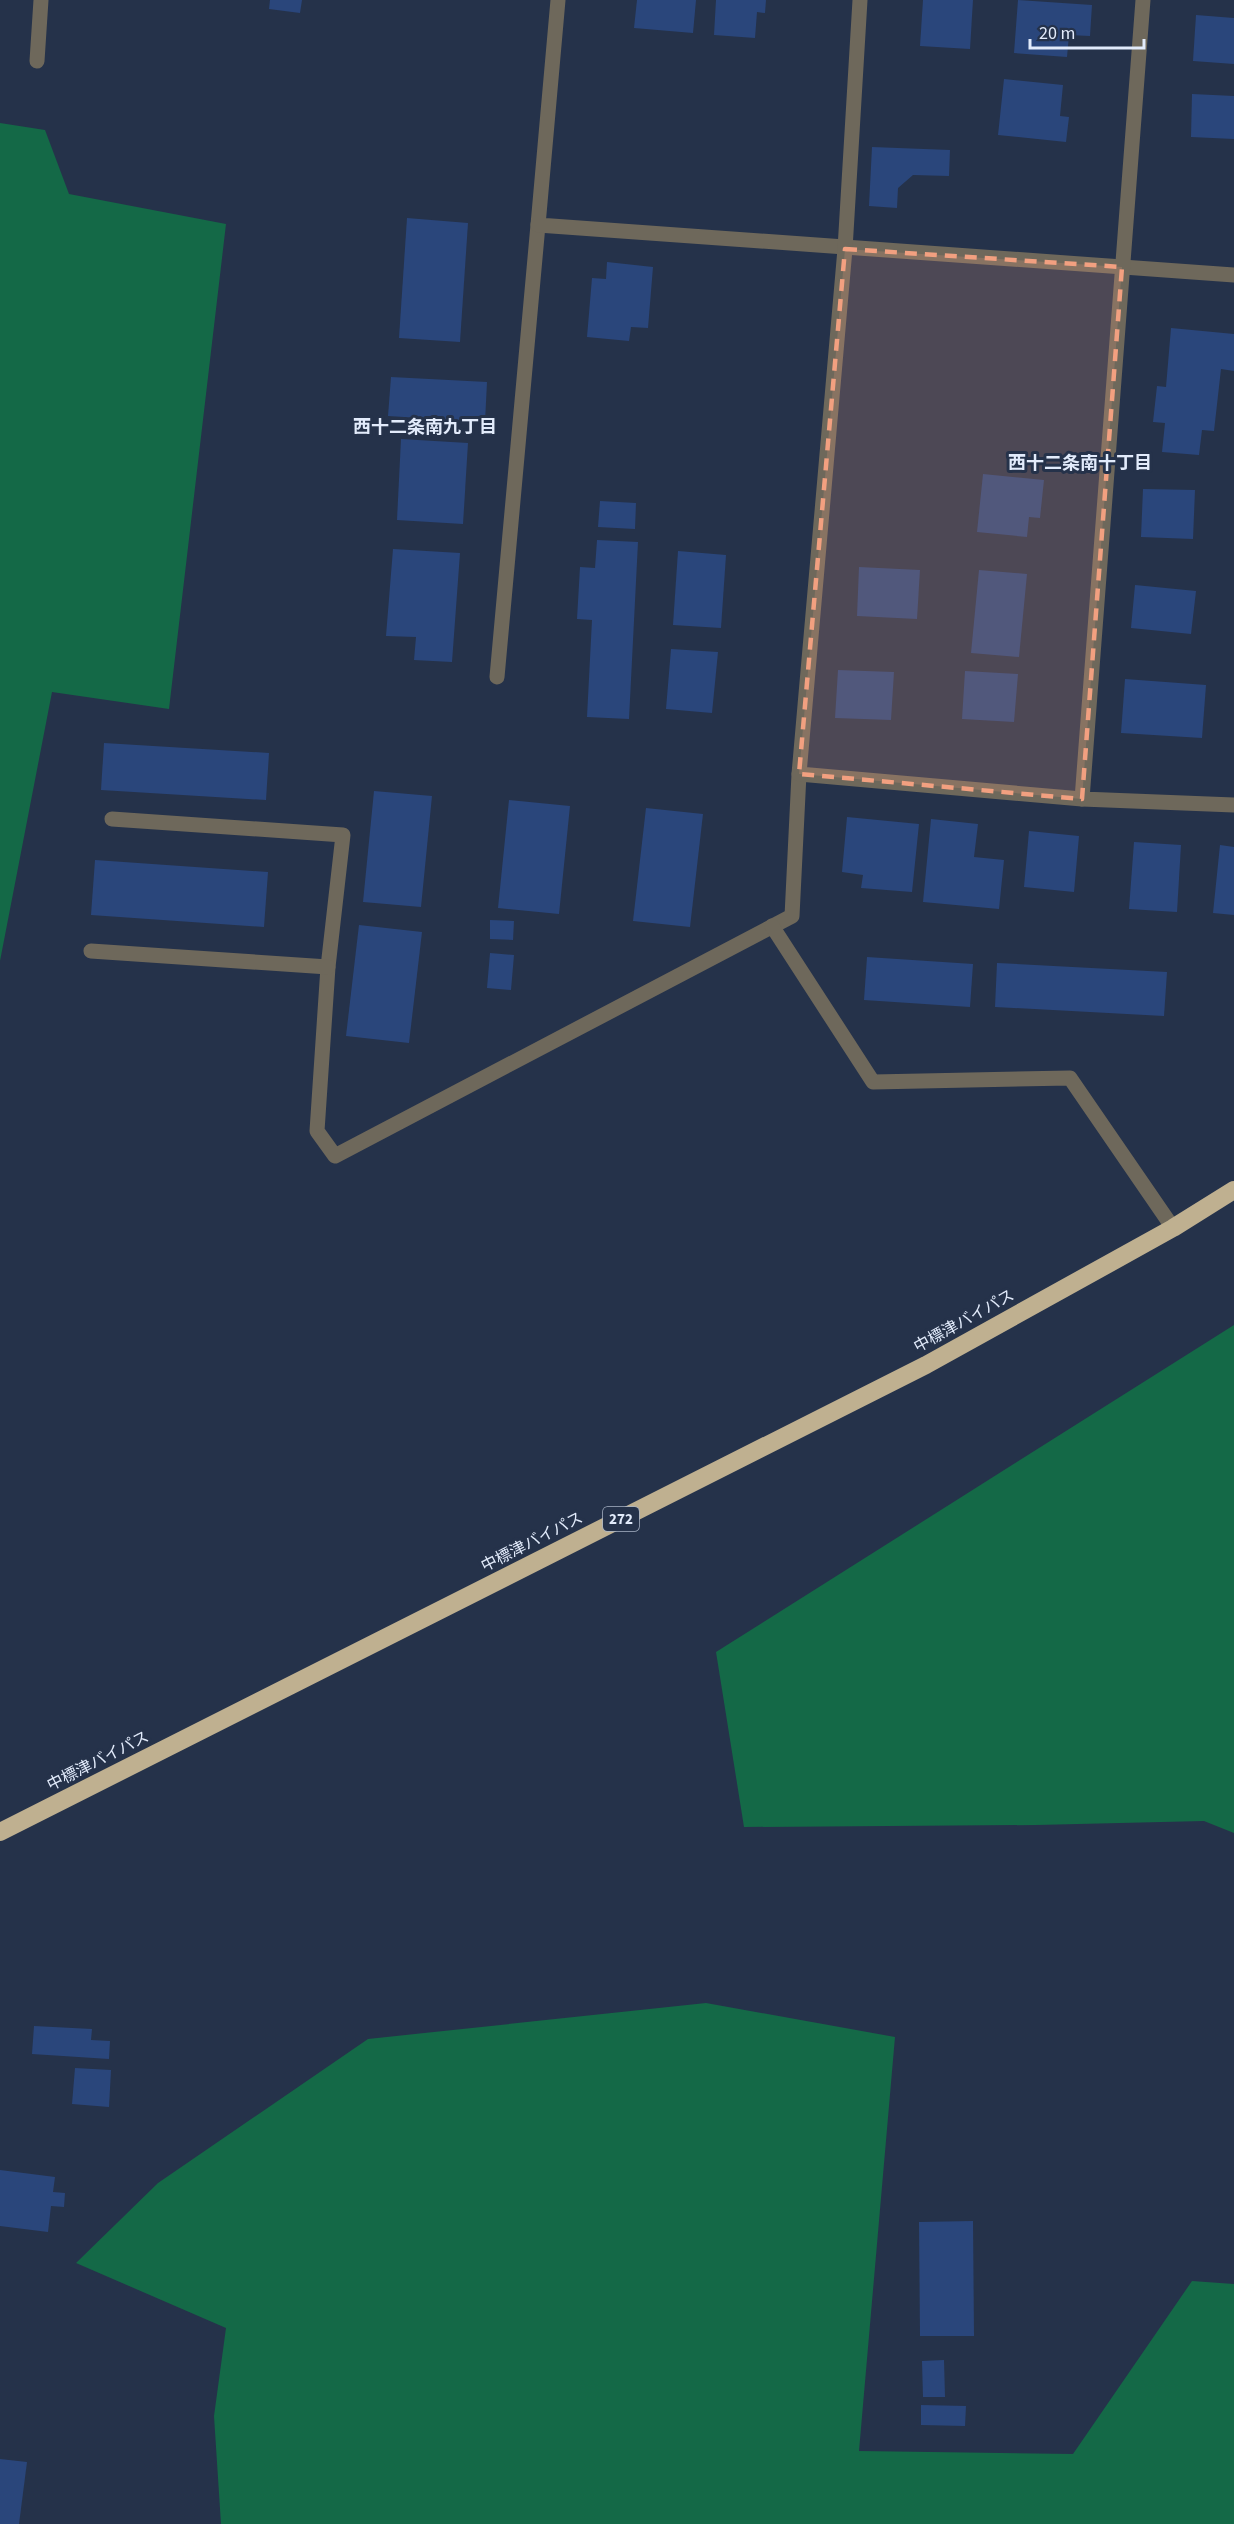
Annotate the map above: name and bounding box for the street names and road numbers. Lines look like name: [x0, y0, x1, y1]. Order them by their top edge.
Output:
street label: 中標津バイパス: [910, 1284, 1018, 1358]
street label: 中標津バイパス: [477, 1507, 587, 1577]
road number: 272: [603, 1507, 639, 1531]
street label: 中標津バイパス: [43, 1726, 153, 1796]

